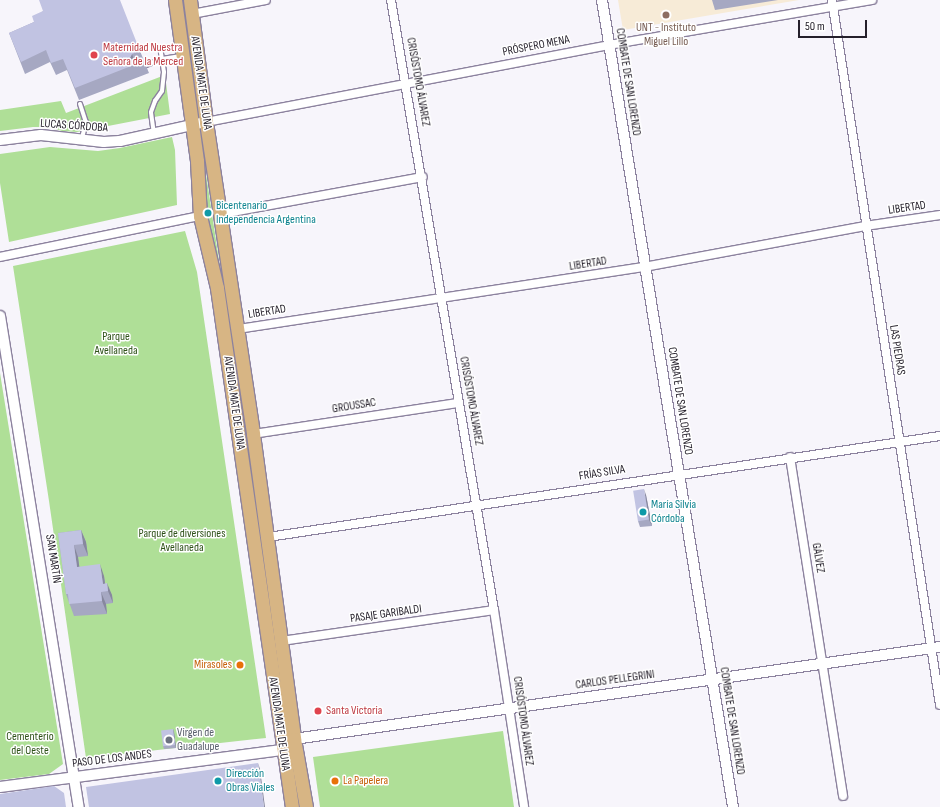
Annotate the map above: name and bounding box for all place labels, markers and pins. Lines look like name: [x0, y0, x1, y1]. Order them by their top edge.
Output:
marker: UNT - Instituto Miguel Lillo: [661, 10, 671, 20]
place label: UNT - Instituto Miguel Lillo: [636, 21, 696, 49]
place label: Maternidad Nuestra Señora de la Merced: [103, 41, 183, 69]
marker: Maternidad Nuestra Señora de la Merced: [88, 49, 100, 61]
place label: Bicentenario Independencia Argentina: [216, 199, 316, 227]
marker: Bicentenario Independencia Argentina: [203, 208, 213, 218]
place label: María Silvia Córdoba: [651, 498, 696, 526]
marker: María Silvia Córdoba: [638, 507, 648, 517]
place label: Mirasoles: [194, 658, 232, 672]
marker: Mirasoles: [235, 660, 245, 670]
place label: Santa Victoria: [326, 704, 382, 718]
marker: Santa Victoria: [313, 706, 323, 716]
place label: Virgen de Guadalupe: [177, 726, 219, 754]
marker: Virgen de Guadalupe: [164, 735, 174, 745]
place label: Dirección Obras Viales: [226, 767, 275, 795]
place label: La Papelera: [343, 774, 388, 788]
marker: Dirección Obras Viales: [213, 776, 223, 786]
marker: La Papelera: [330, 776, 340, 786]

